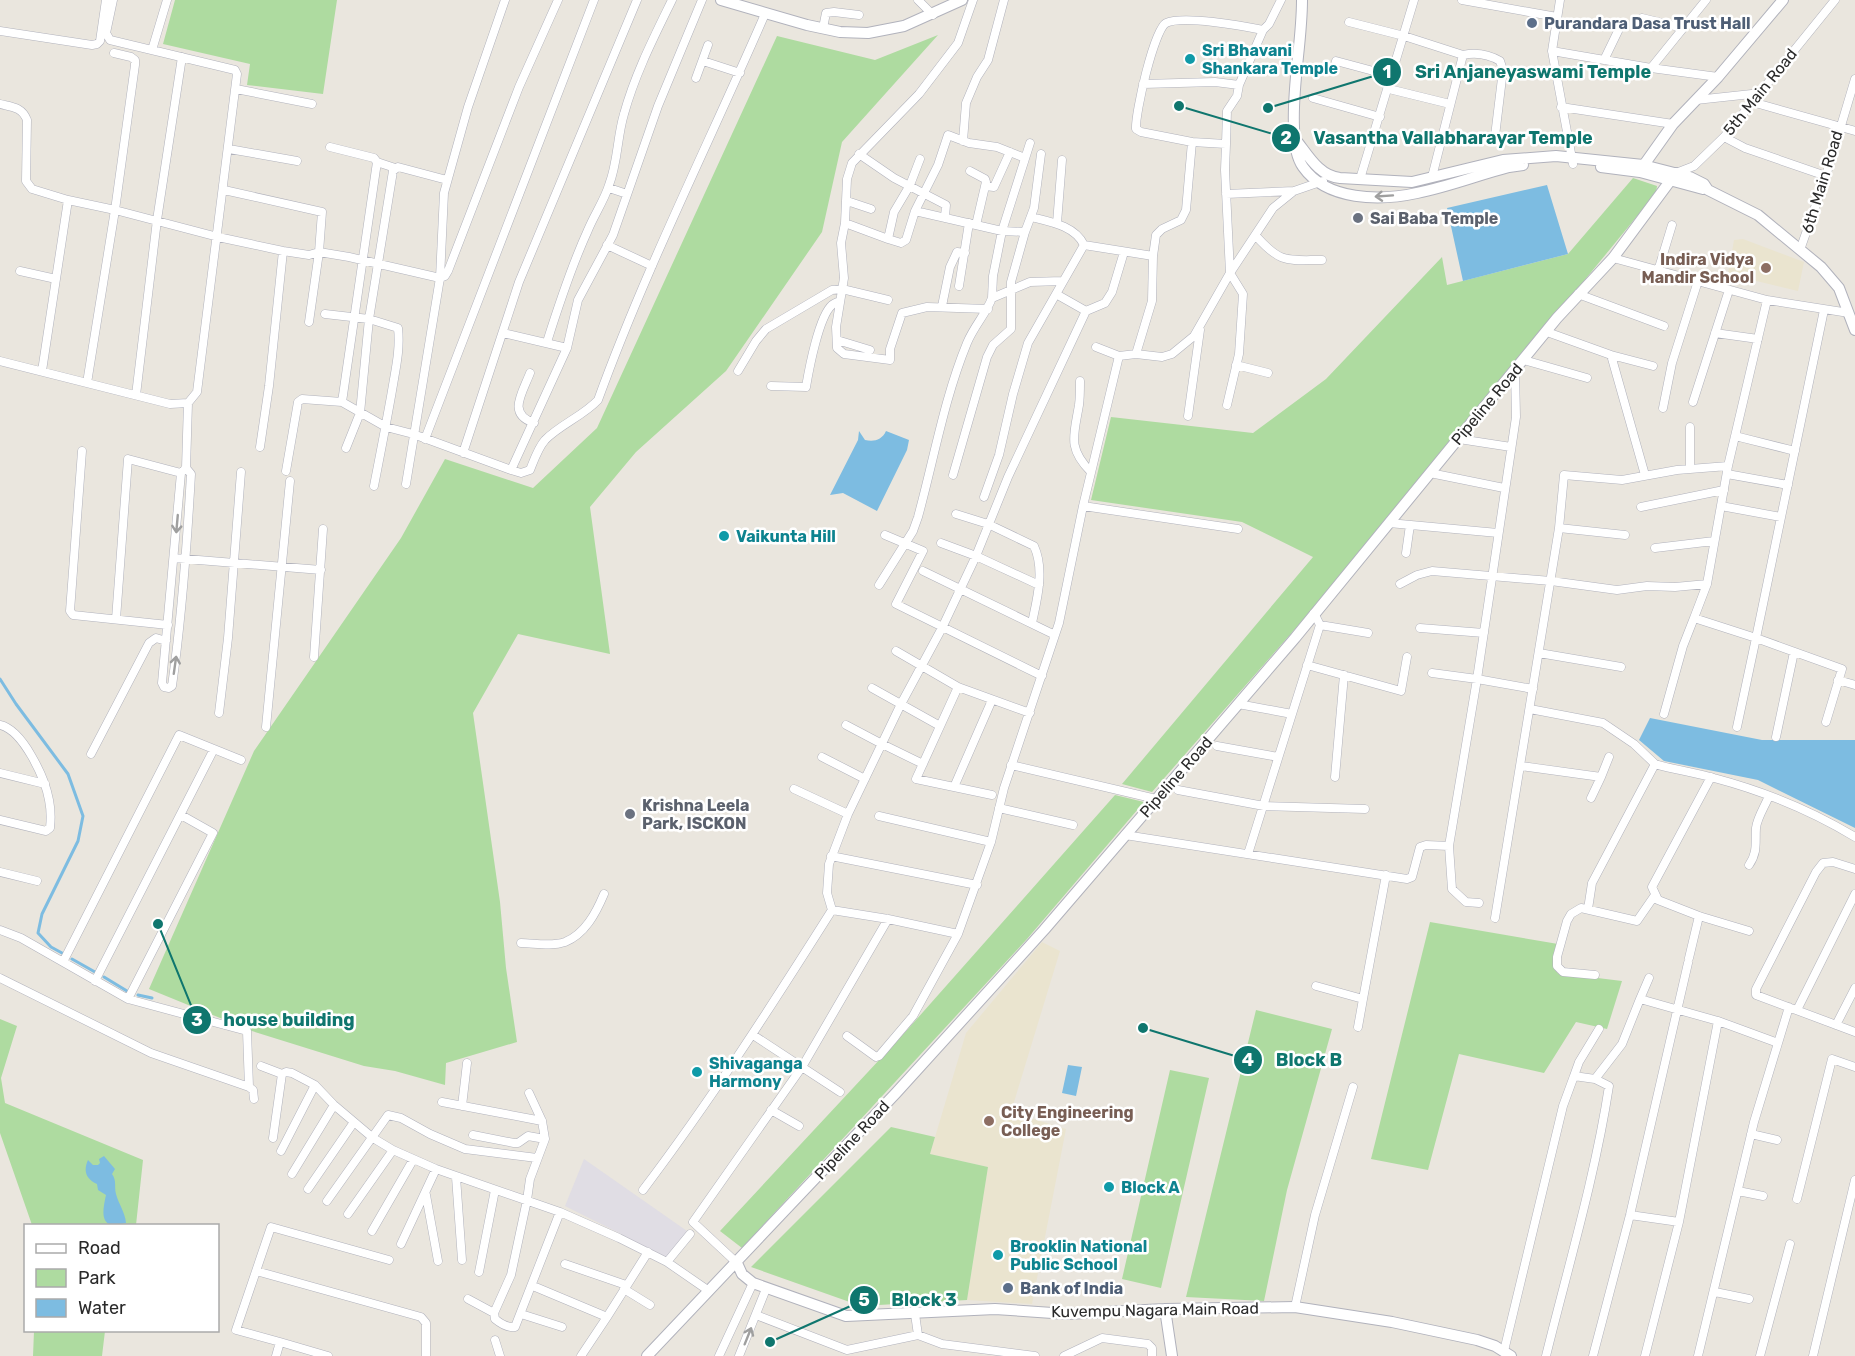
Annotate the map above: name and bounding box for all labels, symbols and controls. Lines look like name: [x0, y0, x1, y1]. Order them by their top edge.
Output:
place label: Purandara Dasa Trust Hall: [1544, 14, 1751, 33]
marker: Purandara Dasa Trust Hall: [1525, 16, 1539, 30]
place label: Sri Bhavani Shankara Temple: [1202, 41, 1338, 78]
street label: 5th Main Road: [1719, 45, 1801, 139]
marker: Sri Bhavani Shankara Temple: [1183, 52, 1197, 66]
callout: Sri Anjaneyaswami Temple: [1372, 54, 1663, 90]
text: 1: [1383, 61, 1391, 83]
text: Sri Anjaneyaswami Temple: [1415, 61, 1651, 83]
callout: Vasantha Vallabharayar Temple: [1271, 120, 1605, 156]
text: 2: [1280, 127, 1292, 149]
text: Vasantha Vallabharayar Temple: [1313, 127, 1593, 149]
street label: 6th Main Road: [1797, 128, 1847, 236]
one-way arrow: [1375, 191, 1395, 202]
place label: Sai Baba Temple: [1370, 209, 1498, 228]
marker: Sai Baba Temple: [1351, 211, 1365, 225]
place label: Indira Vidya Mandir School: [1641, 250, 1754, 287]
marker: Indira Vidya Mandir School: [1759, 261, 1773, 275]
street label: Pipeline Road: [1447, 359, 1527, 449]
one-way arrow: [171, 514, 182, 534]
place label: Vaikunta Hill: [736, 527, 836, 546]
marker: Vaikunta Hill: [717, 529, 731, 543]
one-way arrow: [170, 655, 181, 675]
street label: Pipeline Road: [1136, 733, 1216, 821]
place label: Krishna Leela Park, ISCKON: [642, 796, 749, 833]
marker: Krishna Leela Park, ISCKON: [623, 807, 637, 821]
callout: house building: [182, 1002, 367, 1038]
text: 3: [191, 1009, 203, 1031]
text: house building: [223, 1009, 355, 1031]
callout: Block B: [1233, 1042, 1354, 1078]
text: 4: [1242, 1049, 1254, 1071]
text: Block B: [1276, 1049, 1342, 1071]
place label: Shivaganga Harmony: [709, 1054, 803, 1091]
marker: Shivaganga Harmony: [690, 1065, 704, 1079]
street label: Pipeline Road: [811, 1097, 893, 1183]
place label: City Engineering College: [1001, 1103, 1134, 1140]
marker: City Engineering College: [982, 1114, 996, 1128]
place label: Block A: [1121, 1178, 1180, 1197]
marker: Block A: [1102, 1180, 1116, 1194]
legend: [24, 1224, 219, 1332]
text: Road: [78, 1237, 121, 1259]
place label: Brooklin National Public School: [1010, 1237, 1147, 1274]
marker: Brooklin National Public School: [991, 1248, 1005, 1262]
text: Park: [78, 1267, 116, 1289]
place label: Bank of India: [1020, 1279, 1123, 1298]
marker: Bank of India: [1001, 1281, 1015, 1295]
callout: Block 3: [849, 1282, 969, 1318]
text: 5: [858, 1289, 870, 1311]
text: Block 3: [891, 1289, 957, 1311]
text: Water: [78, 1297, 126, 1319]
street label: Kuvempu Nagara Main Road: [1051, 1299, 1259, 1321]
one-way arrow: [743, 1327, 754, 1345]

